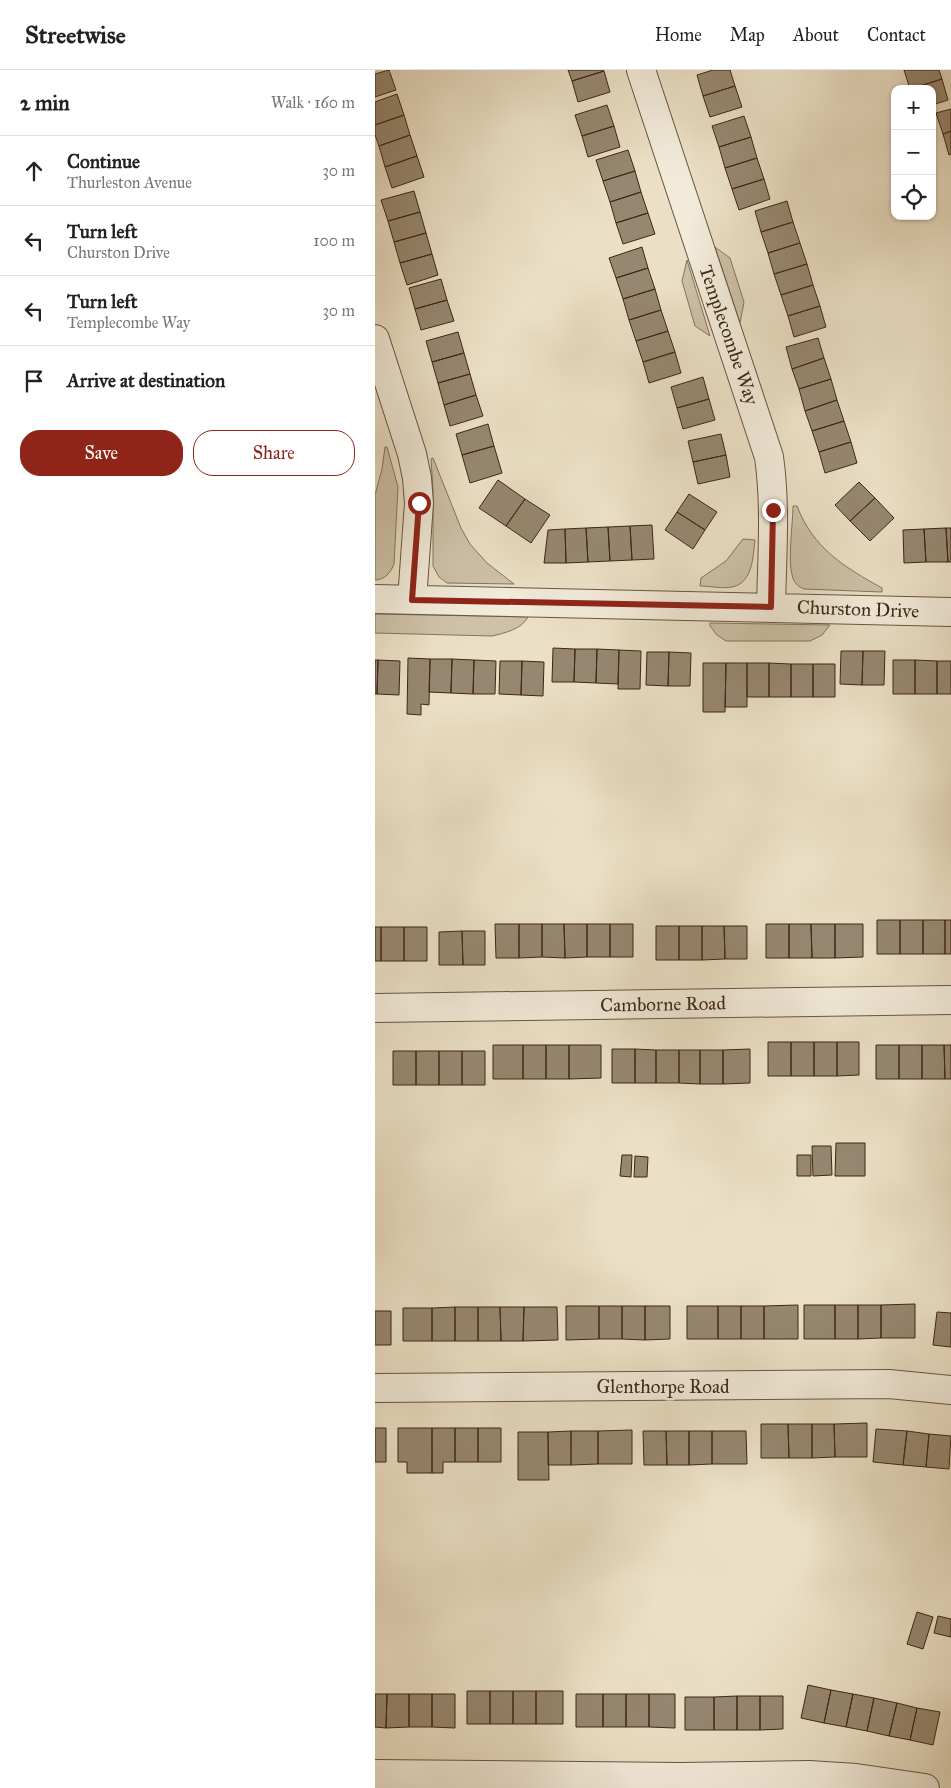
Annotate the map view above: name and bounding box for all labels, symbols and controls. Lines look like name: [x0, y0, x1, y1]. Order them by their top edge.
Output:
text: Streetwise: [25, 20, 126, 50]
text: Home: [655, 24, 702, 46]
text: Map: [730, 24, 765, 46]
text: About: [793, 24, 839, 46]
text: Contact: [867, 24, 926, 46]
map controls: [891, 85, 936, 220]
button: +: [891, 85, 936, 130]
text: 2 min: [20, 90, 70, 116]
text: Walk · 160 m: [271, 93, 355, 112]
button: −: [891, 130, 936, 175]
text: Continue: [67, 150, 140, 173]
icon: ahead: [20, 157, 48, 185]
text: 30 m: [322, 161, 355, 180]
text: Thurleston Avenue: [67, 173, 192, 192]
button: locate: [891, 175, 936, 220]
text: Turn left: [67, 220, 137, 243]
icon: left: [20, 227, 48, 255]
text: 100 m: [313, 231, 355, 250]
text: Churston Drive: [67, 243, 170, 262]
street label: Templecombe Way: [694, 262, 764, 409]
text: Turn left: [67, 290, 137, 313]
icon: left: [20, 297, 48, 325]
text: 30 m: [322, 301, 355, 320]
text: Templecombe Way: [67, 313, 190, 332]
icon: arrive: [20, 367, 48, 395]
text: Arrive at destination: [67, 369, 225, 392]
button: Save: [20, 430, 183, 476]
button: Share: [193, 430, 355, 476]
route start: [408, 492, 431, 515]
route end: [762, 499, 785, 522]
street label: Churston Drive: [796, 595, 920, 623]
street label: Camborne Road: [600, 991, 726, 1017]
street label: Glenthorpe Road: [596, 1375, 730, 1398]

